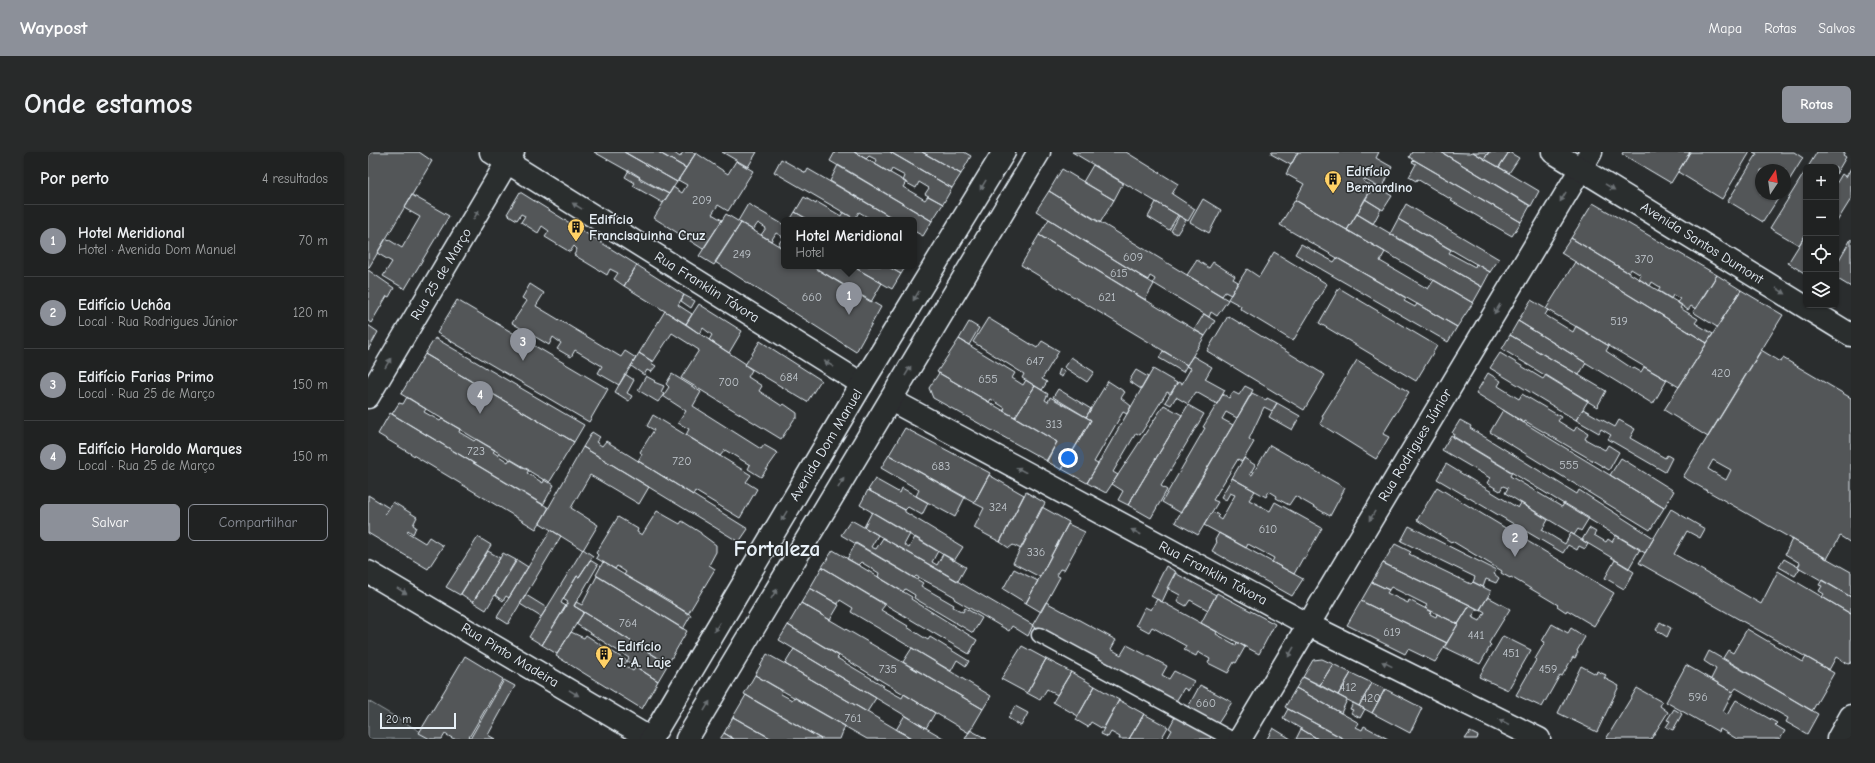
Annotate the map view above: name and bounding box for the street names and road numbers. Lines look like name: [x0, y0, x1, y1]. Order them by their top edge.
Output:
street label: Avenida Santos Dumont: [1637, 198, 1767, 288]
street label: Rua 25 de Março: [407, 225, 475, 323]
street label: Rua Franklin Távora: [651, 248, 763, 326]
street label: Rua Rodrigues Júnior: [1375, 385, 1456, 505]
street label: Avenida Dom Manuel: [786, 386, 866, 504]
street label: Rua Franklin Távora: [1156, 537, 1270, 609]
street label: Rua Pinto Madeira: [458, 619, 562, 691]

